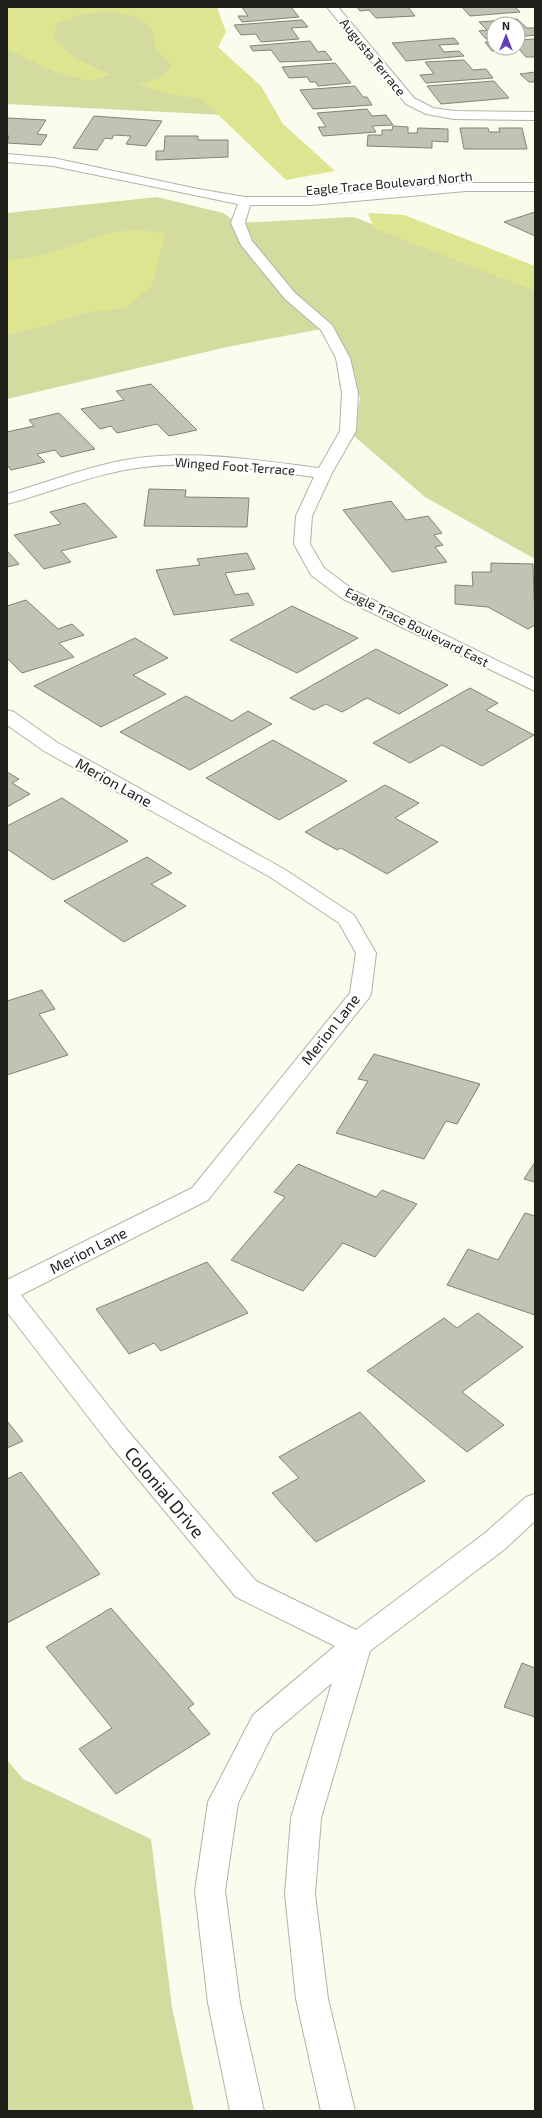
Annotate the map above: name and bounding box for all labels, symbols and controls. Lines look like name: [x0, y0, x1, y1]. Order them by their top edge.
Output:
street label: Augusta Terrace: [337, 15, 409, 99]
north arrow: [486, 16, 526, 56]
text: N: [502, 19, 510, 32]
street label: Eagle Trace Boulevard North: [305, 168, 473, 198]
street label: Winged Foot Terrace: [174, 454, 296, 478]
street label: Eagle Trace Boulevard East: [343, 584, 491, 670]
street label: Merion Lane: [73, 754, 155, 810]
street label: Merion Lane: [297, 990, 363, 1068]
street label: Merion Lane: [46, 1223, 130, 1277]
street label: Colonial Drive: [120, 1442, 210, 1542]

